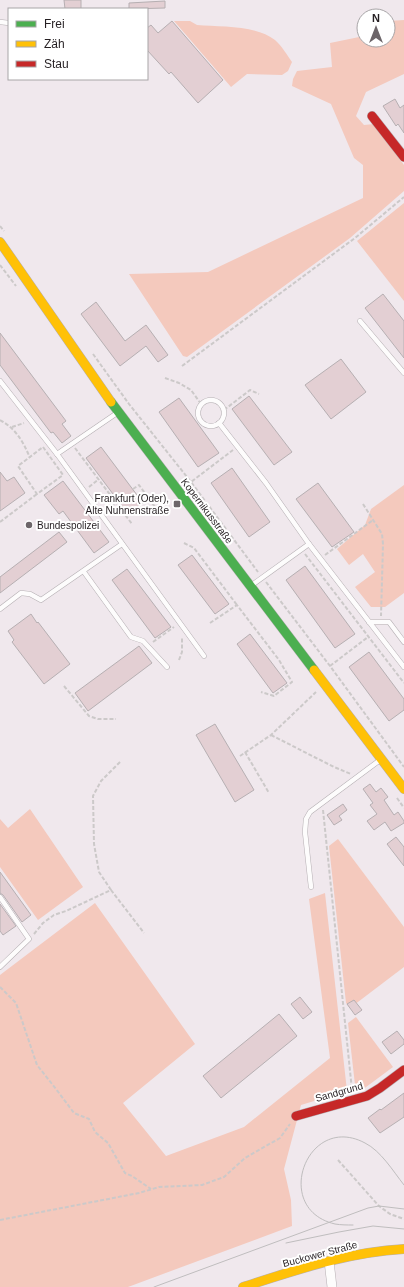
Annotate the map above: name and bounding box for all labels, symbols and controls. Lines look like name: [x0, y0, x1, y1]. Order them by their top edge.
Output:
legend: [8, 8, 148, 80]
north arrow: [356, 8, 396, 48]
text: N: [372, 12, 380, 24]
text: Frei: [44, 17, 65, 31]
text: Zäh: [44, 37, 65, 51]
text: Stau: [44, 57, 69, 71]
street label: Kopernikusstraße: [179, 476, 235, 546]
place label: Frankfurt (Oder), Alte Nuhnenstraße: [86, 493, 169, 516]
marker: Frankfurt (Oder), Alte Nuhnenstraße: [172, 499, 182, 509]
marker: Bundespolizei: [24, 520, 34, 530]
place label: Bundespolizei: [37, 520, 99, 531]
street label: Sandgrund: [314, 1080, 364, 1104]
street label: Buckower Straße: [282, 1239, 359, 1269]

